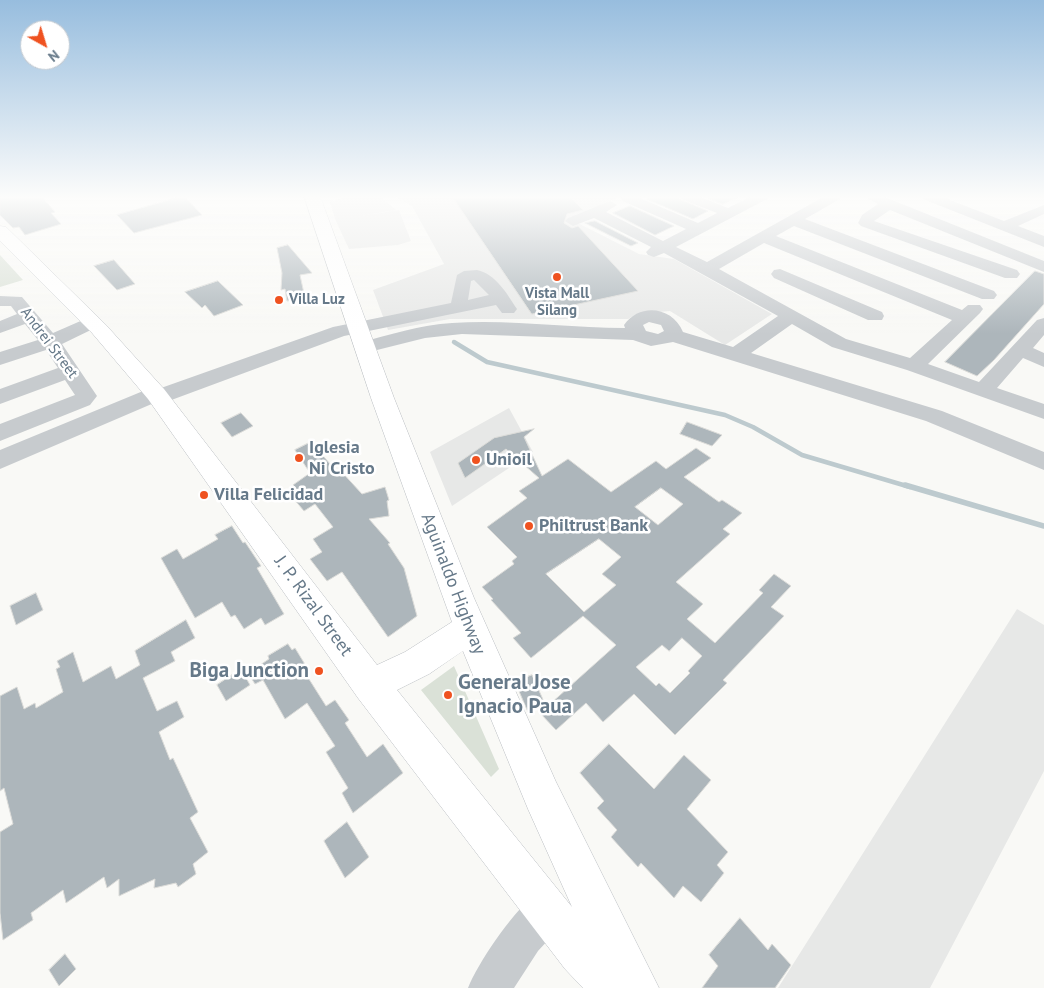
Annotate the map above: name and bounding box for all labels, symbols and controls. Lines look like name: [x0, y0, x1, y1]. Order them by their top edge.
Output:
north arrow: [20, 20, 70, 70]
text: N: [45, 46, 63, 66]
marker: Vista Mall Silang: [551, 271, 563, 283]
place label: Vista Mall Silang: [525, 285, 589, 320]
place label: Villa Luz: [289, 291, 345, 309]
marker: Villa Luz: [273, 294, 285, 306]
street label: Andrei Street: [17, 304, 81, 382]
place label: Iglesia Ni Cristo: [309, 437, 375, 479]
place label: Unioil: [486, 449, 532, 471]
marker: Iglesia Ni Cristo: [293, 452, 305, 464]
marker: Unioil: [470, 454, 482, 466]
place label: Villa Felicidad: [214, 484, 323, 506]
marker: Villa Felicidad: [198, 489, 210, 501]
street label: Aguinaldo Highway: [416, 510, 490, 658]
place label: Philtrust Bank: [539, 515, 648, 537]
marker: Philtrust Bank: [523, 520, 535, 532]
street label: J. P. Rizal Street: [269, 552, 357, 660]
place label: Biga Junction: [189, 658, 309, 684]
marker: Biga Junction: [313, 665, 325, 677]
place label: General Jose Ignacio Paua: [458, 670, 572, 720]
marker: General Jose Ignacio Paua: [442, 689, 454, 701]

